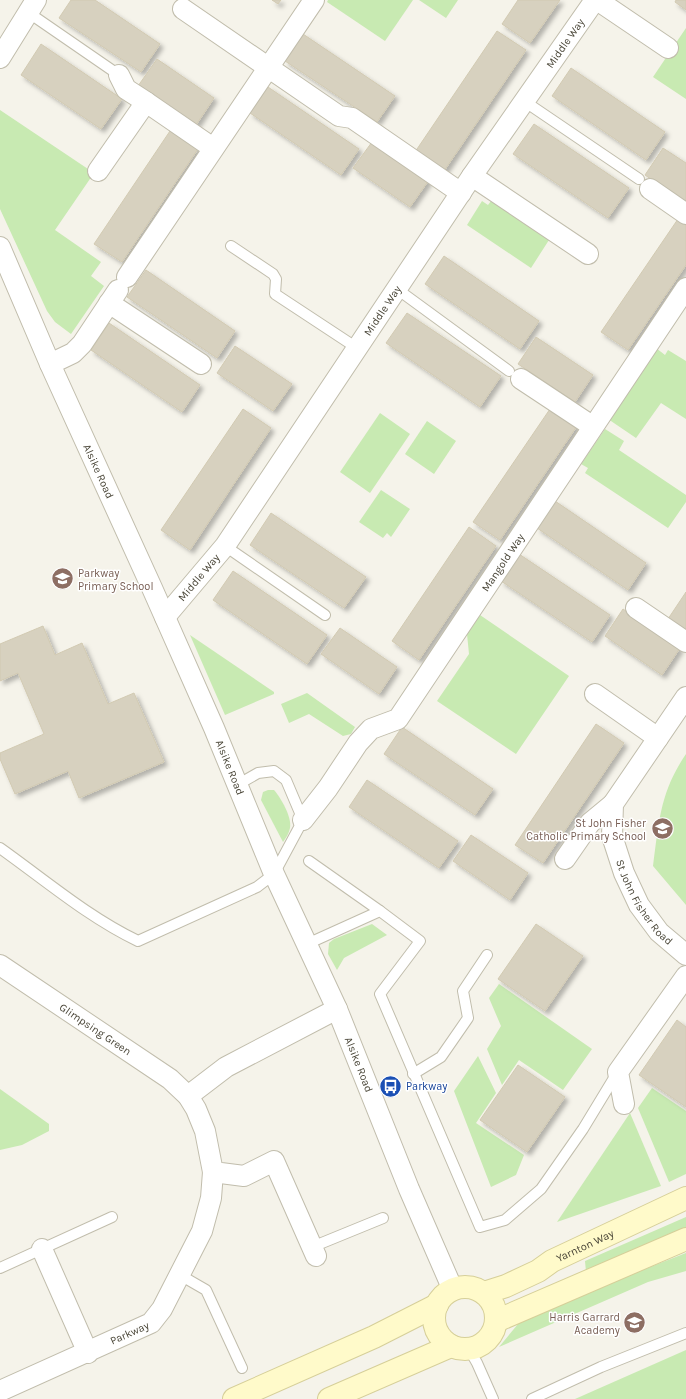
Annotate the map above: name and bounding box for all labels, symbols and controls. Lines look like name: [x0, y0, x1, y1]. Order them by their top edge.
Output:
street label: Middle Way: [543, 16, 587, 70]
street label: Middle Way: [361, 283, 404, 338]
street label: Alsike Road: [81, 442, 117, 500]
street label: Mangold Way: [479, 531, 527, 594]
street label: Middle Way: [175, 551, 222, 604]
school or university icon: Parkway Primary School: [50, 566, 76, 592]
place label: Parkway Primary School: [78, 567, 153, 593]
street label: Alsike Road: [213, 738, 247, 797]
school or university icon: St John Fisher Catholic Primary School: [649, 816, 675, 842]
place label: St John Fisher Catholic Primary School: [526, 817, 646, 843]
street label: St John Fisher Road: [614, 858, 675, 947]
street label: Glimpsing Green: [57, 1000, 134, 1058]
street label: Alsike Road: [342, 1035, 376, 1094]
bus stop icon: Parkway: [378, 1073, 404, 1099]
place label: Parkway: [406, 1080, 447, 1093]
street label: Yarnton Way: [554, 1226, 616, 1265]
school or university icon: Harris Garrard Academy: [622, 1310, 648, 1336]
place label: Harris Garrard Academy: [549, 1311, 620, 1337]
street label: Parkway: [108, 1318, 151, 1347]

